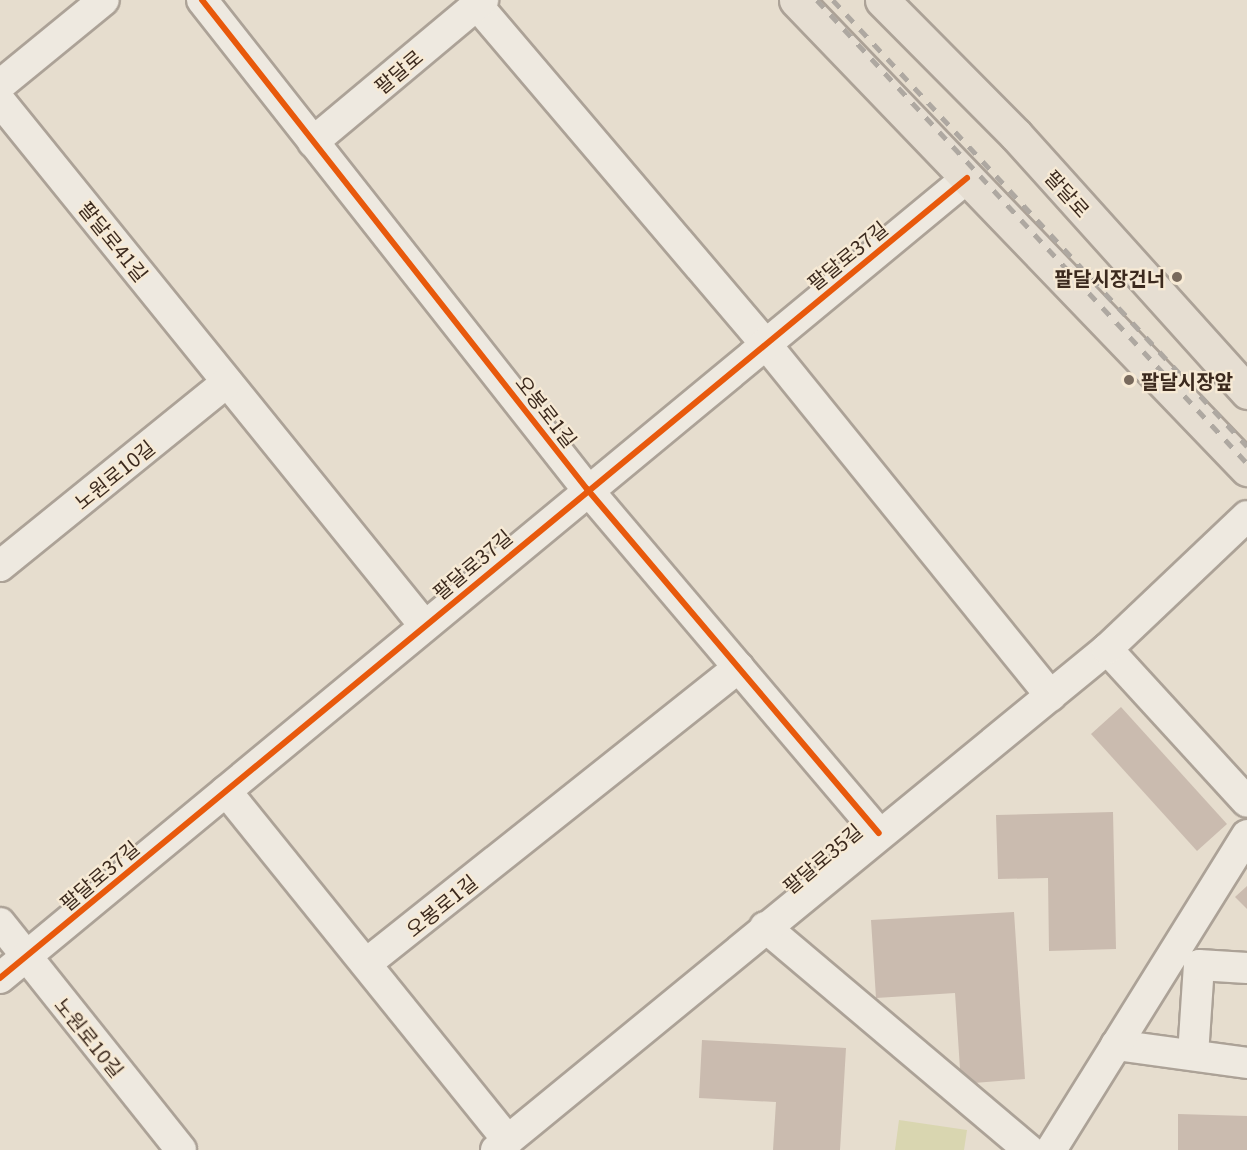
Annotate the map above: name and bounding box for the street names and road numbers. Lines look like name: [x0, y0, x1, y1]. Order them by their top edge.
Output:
street label: 팔달로: [369, 44, 427, 98]
street label: 팔달로: [1041, 164, 1095, 222]
street label: 팔달로41길: [75, 196, 153, 286]
street label: 팔달로37길: [802, 216, 892, 294]
street label: 오봉로1길: [511, 370, 583, 452]
street label: 노원로10길: [69, 435, 159, 513]
street label: 팔달로37길: [428, 524, 516, 604]
street label: 팔달로35길: [778, 818, 866, 898]
street label: 팔달로37길: [55, 835, 143, 915]
street label: 오봉로1길: [401, 869, 481, 941]
street label: 노원로10길: [51, 992, 129, 1082]

